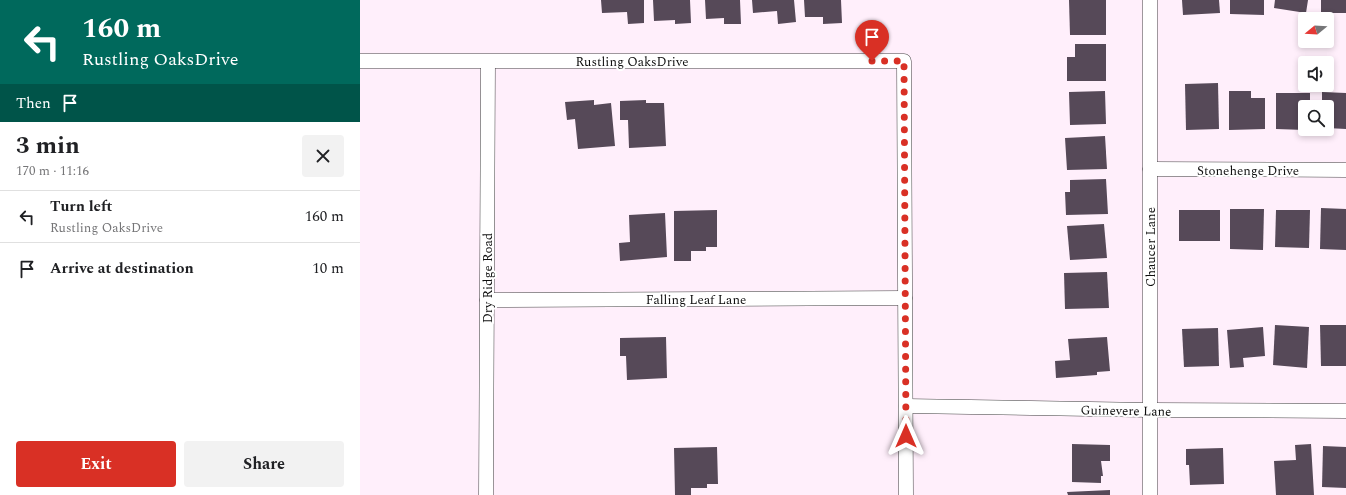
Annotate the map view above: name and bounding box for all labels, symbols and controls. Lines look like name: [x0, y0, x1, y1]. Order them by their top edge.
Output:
text: 160 m: [82, 7, 161, 50]
north arrow: [1298, 12, 1334, 48]
map controls: [1298, 12, 1334, 136]
icon: left: [16, 16, 68, 68]
pin: [855, 20, 889, 61]
icon: arrive: [861, 26, 883, 48]
text: Rustling OaksDrive: [82, 46, 238, 73]
street label: Rustling OaksDrive: [576, 52, 688, 72]
button: sound: [1298, 56, 1334, 92]
text: Then: [16, 92, 51, 115]
icon: arrive: [59, 92, 81, 114]
button: search: [1298, 100, 1334, 136]
text: 3 min: [16, 128, 80, 164]
button: close: [302, 135, 344, 177]
text: 170 m · 11:16: [16, 161, 89, 181]
street label: Stonehenge Drive: [1197, 161, 1299, 181]
text: Turn left: [50, 195, 112, 218]
text: 160 m: [305, 205, 344, 228]
icon: left: [16, 206, 38, 228]
street label: Chaucer Lane: [1141, 207, 1161, 287]
text: Rustling OaksDrive: [50, 218, 163, 238]
street label: Dry Ridge Road: [478, 233, 498, 323]
text: Arrive at destination: [50, 257, 194, 280]
text: 10 m: [312, 257, 344, 280]
icon: arrive: [16, 258, 38, 280]
street label: Falling Leaf Lane: [646, 290, 746, 310]
street label: Guinevere Lane: [1080, 400, 1172, 422]
position arrow: [885, 415, 927, 457]
button: Exit: [16, 441, 176, 487]
button: Share: [184, 441, 344, 487]

